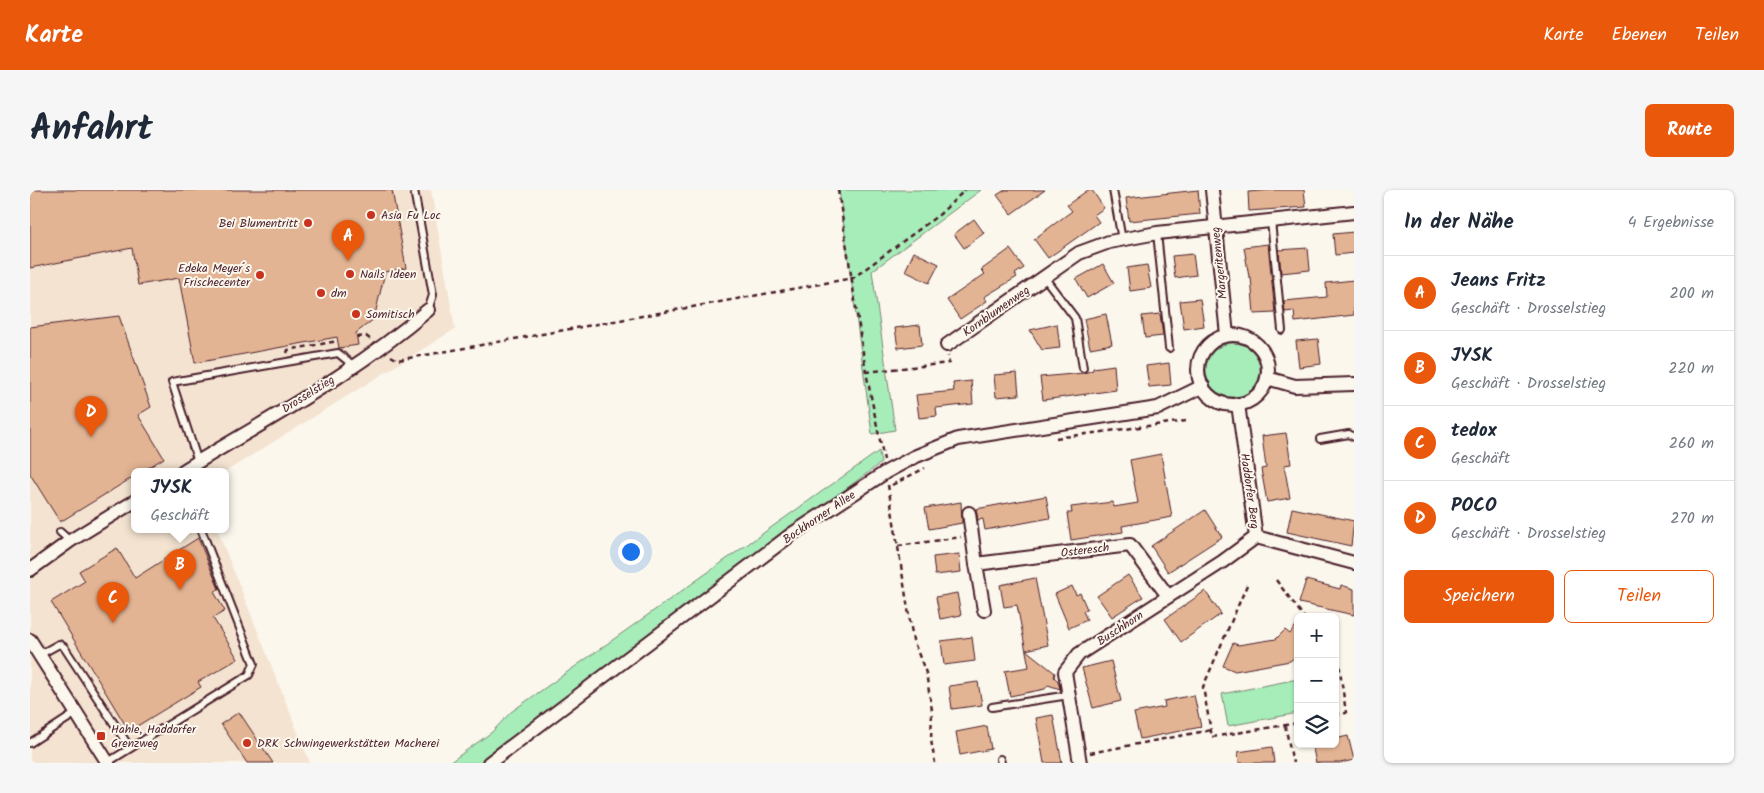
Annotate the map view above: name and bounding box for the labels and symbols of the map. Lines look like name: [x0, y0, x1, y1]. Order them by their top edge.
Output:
place label: Asia Fu Loc: [381, 206, 441, 225]
marker: Asia Fu Loc: [365, 209, 377, 221]
place label: Bei Blumentritt: [219, 214, 298, 233]
marker: Bei Blumentritt: [302, 217, 314, 229]
pin: A: [332, 220, 364, 261]
street label: Margeritenweg: [1206, 226, 1233, 300]
place label: Edeka Meyer´s Frischecenter: [178, 259, 251, 292]
place label: Nails Ideen: [360, 265, 416, 284]
marker: Nails Ideen: [344, 268, 356, 280]
marker: Edeka Meyer´s Frischecenter: [254, 269, 266, 281]
street label: Kornblumenweg: [959, 281, 1034, 342]
place label: dm: [331, 284, 347, 303]
marker: dm: [315, 287, 327, 299]
place label: Somitisch: [366, 305, 415, 324]
marker: Somitisch: [350, 308, 362, 320]
street label: Drosselstieg: [278, 370, 339, 418]
pin: D: [75, 396, 107, 437]
street label: Haddorfer Berg: [1235, 452, 1264, 531]
street label: Bockhorner Allee: [779, 486, 860, 549]
street label: Osteresch: [1060, 538, 1110, 563]
your location: [618, 539, 644, 565]
pin: B: [164, 549, 196, 590]
pin: C: [97, 582, 129, 623]
street label: Buschhorn: [1093, 606, 1147, 651]
place label: Hahle, Haddorfer Grenzweg: [111, 720, 197, 753]
marker: Hahle, Haddorfer Grenzweg: [95, 730, 107, 742]
place label: DRK Schwingewerkstätten Macherei: [257, 734, 440, 753]
marker: DRK Schwingewerkstätten Macherei: [241, 737, 253, 749]

